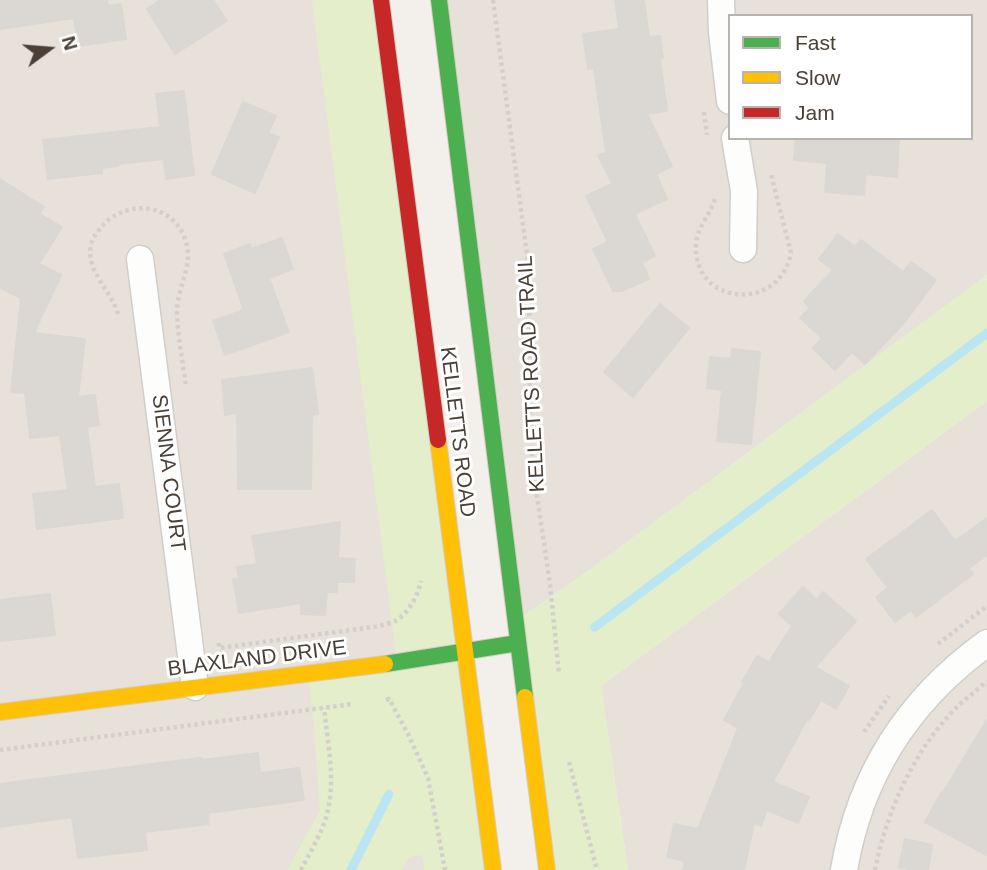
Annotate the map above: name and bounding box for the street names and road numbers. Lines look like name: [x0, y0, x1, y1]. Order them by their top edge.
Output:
street label: KELLETTS ROAD TRAIL: [513, 255, 551, 493]
street label: KELLETTS ROAD: [434, 345, 480, 519]
street label: SIENNA COURT: [146, 393, 190, 553]
street label: BLAXLAND DRIVE: [166, 636, 348, 682]

